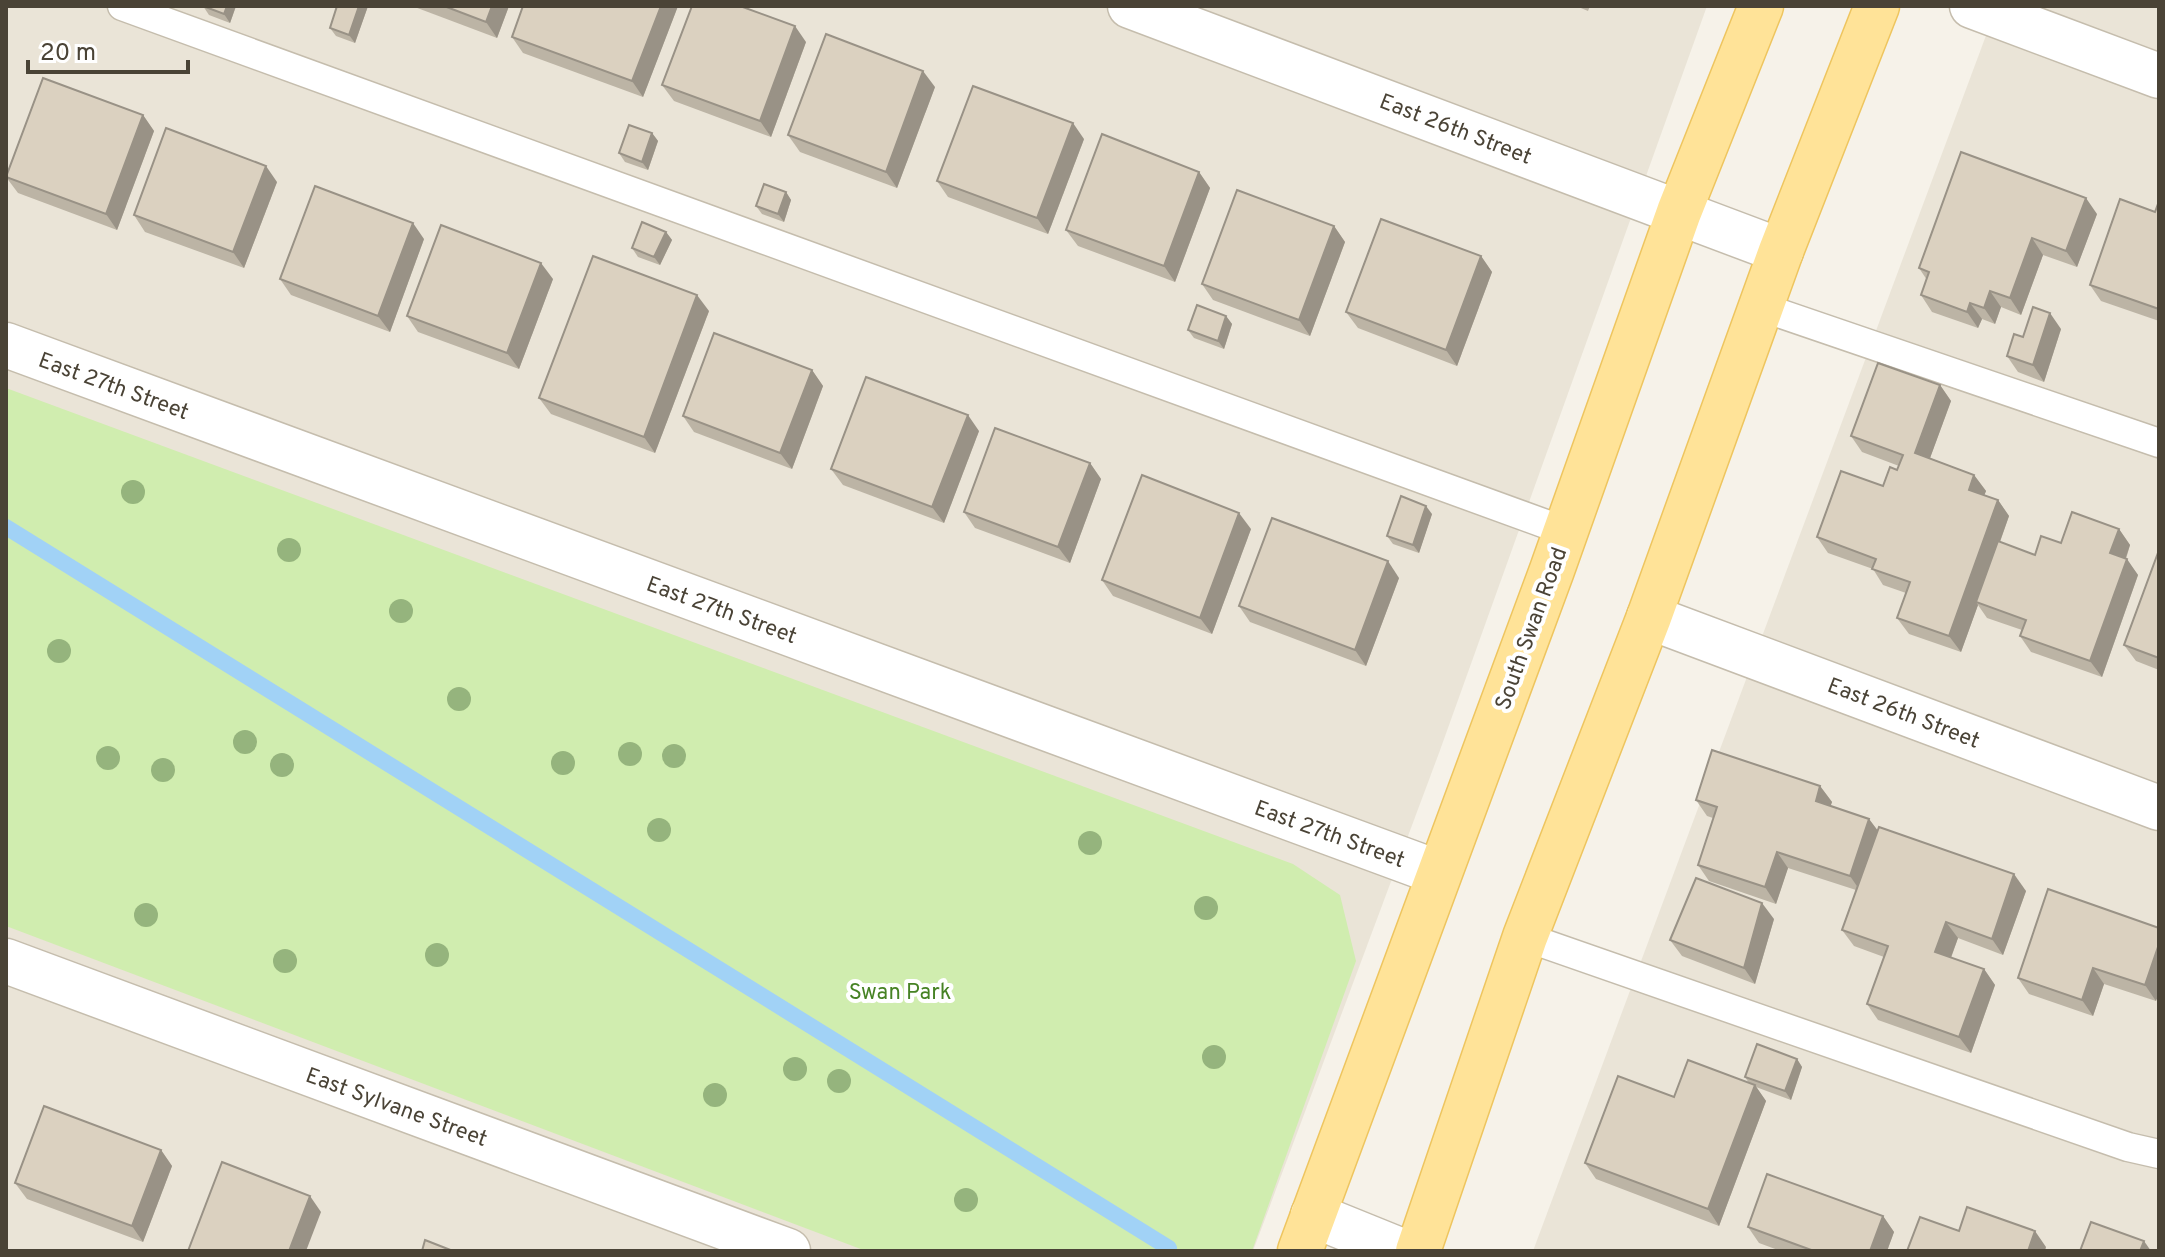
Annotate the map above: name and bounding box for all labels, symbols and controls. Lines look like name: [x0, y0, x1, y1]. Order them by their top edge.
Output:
scale bar: [28, 24, 188, 74]
text: 20 m: [40, 39, 96, 69]
street label: East 26th Street: [1375, 89, 1535, 172]
street label: East 27th Street: [34, 348, 192, 427]
street label: South Swan Road: [1490, 544, 1574, 714]
street label: East 27th Street: [642, 572, 800, 651]
street label: East 26th Street: [1823, 673, 1983, 756]
street label: East 27th Street: [1250, 796, 1408, 875]
park label: Swan Park: [849, 980, 951, 1007]
street label: East Sylvane Street: [302, 1063, 491, 1154]

